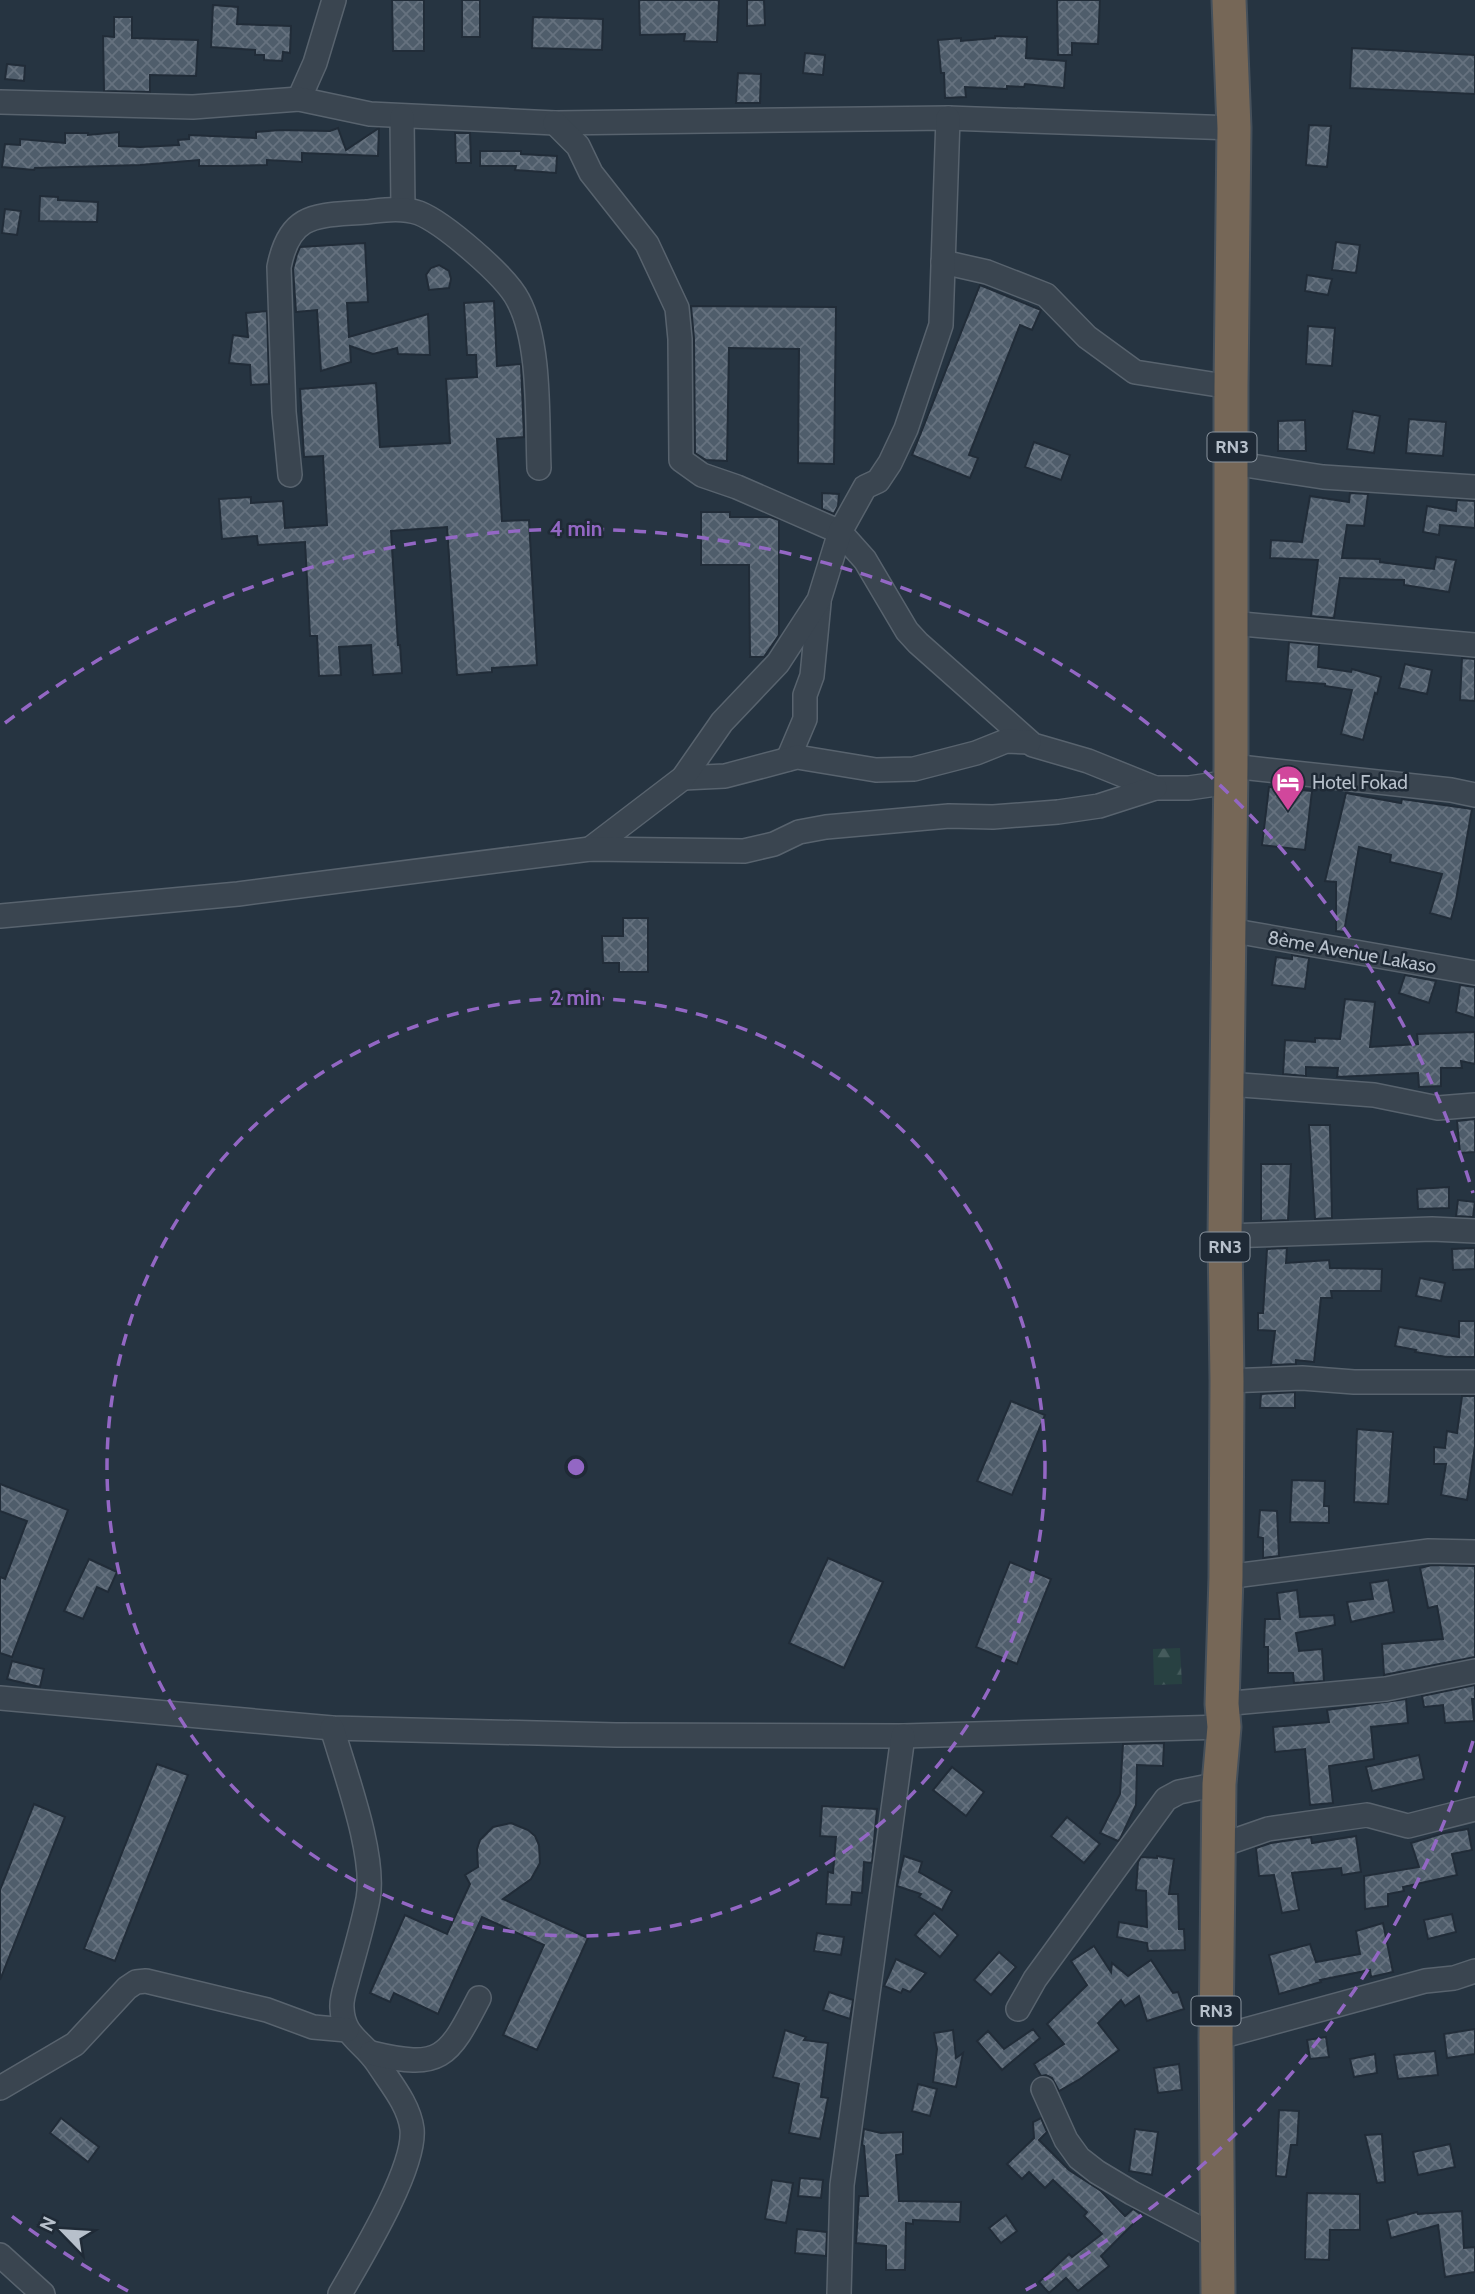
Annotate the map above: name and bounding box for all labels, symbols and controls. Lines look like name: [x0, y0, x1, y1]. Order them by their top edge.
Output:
road number: RN3: [1208, 432, 1256, 462]
text: 4 min: [550, 516, 602, 541]
hotel icon: Hotel Fokad: [1269, 763, 1307, 812]
place label: Hotel Fokad: [1312, 771, 1408, 794]
street label: 8ème Avenue Lakaso: [1266, 926, 1438, 978]
text: 2 min: [551, 985, 601, 1010]
road number: RN3: [1200, 1232, 1250, 1262]
centre of rings: [564, 1455, 588, 1479]
road number: RN3: [1192, 1996, 1240, 2025]
north arrow: [28, 2196, 98, 2266]
text: N: [35, 2213, 61, 2235]

